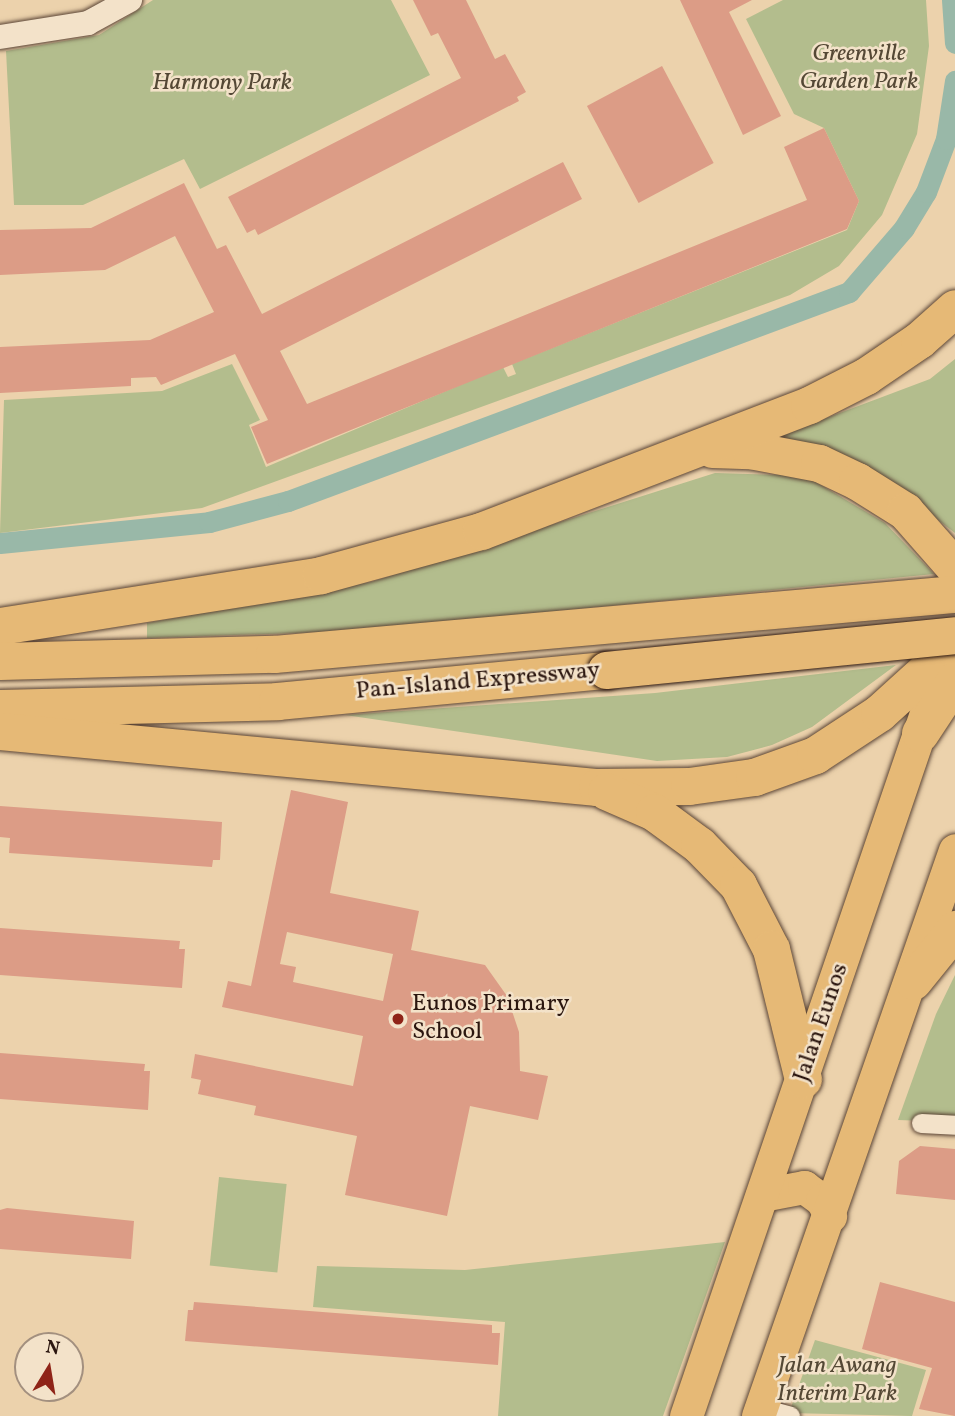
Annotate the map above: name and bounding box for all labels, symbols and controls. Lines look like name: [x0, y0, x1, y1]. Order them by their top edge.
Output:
park label: Greenville Garden Park: [800, 41, 918, 97]
park label: Harmony Park: [152, 70, 292, 98]
street label: Pan-Island Expressway: [355, 657, 601, 707]
street label: Jalan Eunos: [788, 960, 856, 1086]
place label: Eunos Primary School: [412, 991, 570, 1047]
marker: Eunos Primary School: [390, 1011, 406, 1027]
north arrow: [14, 1332, 84, 1402]
text: N: [43, 1334, 62, 1362]
park label: Jalan Awang Interim Park: [777, 1353, 897, 1409]

